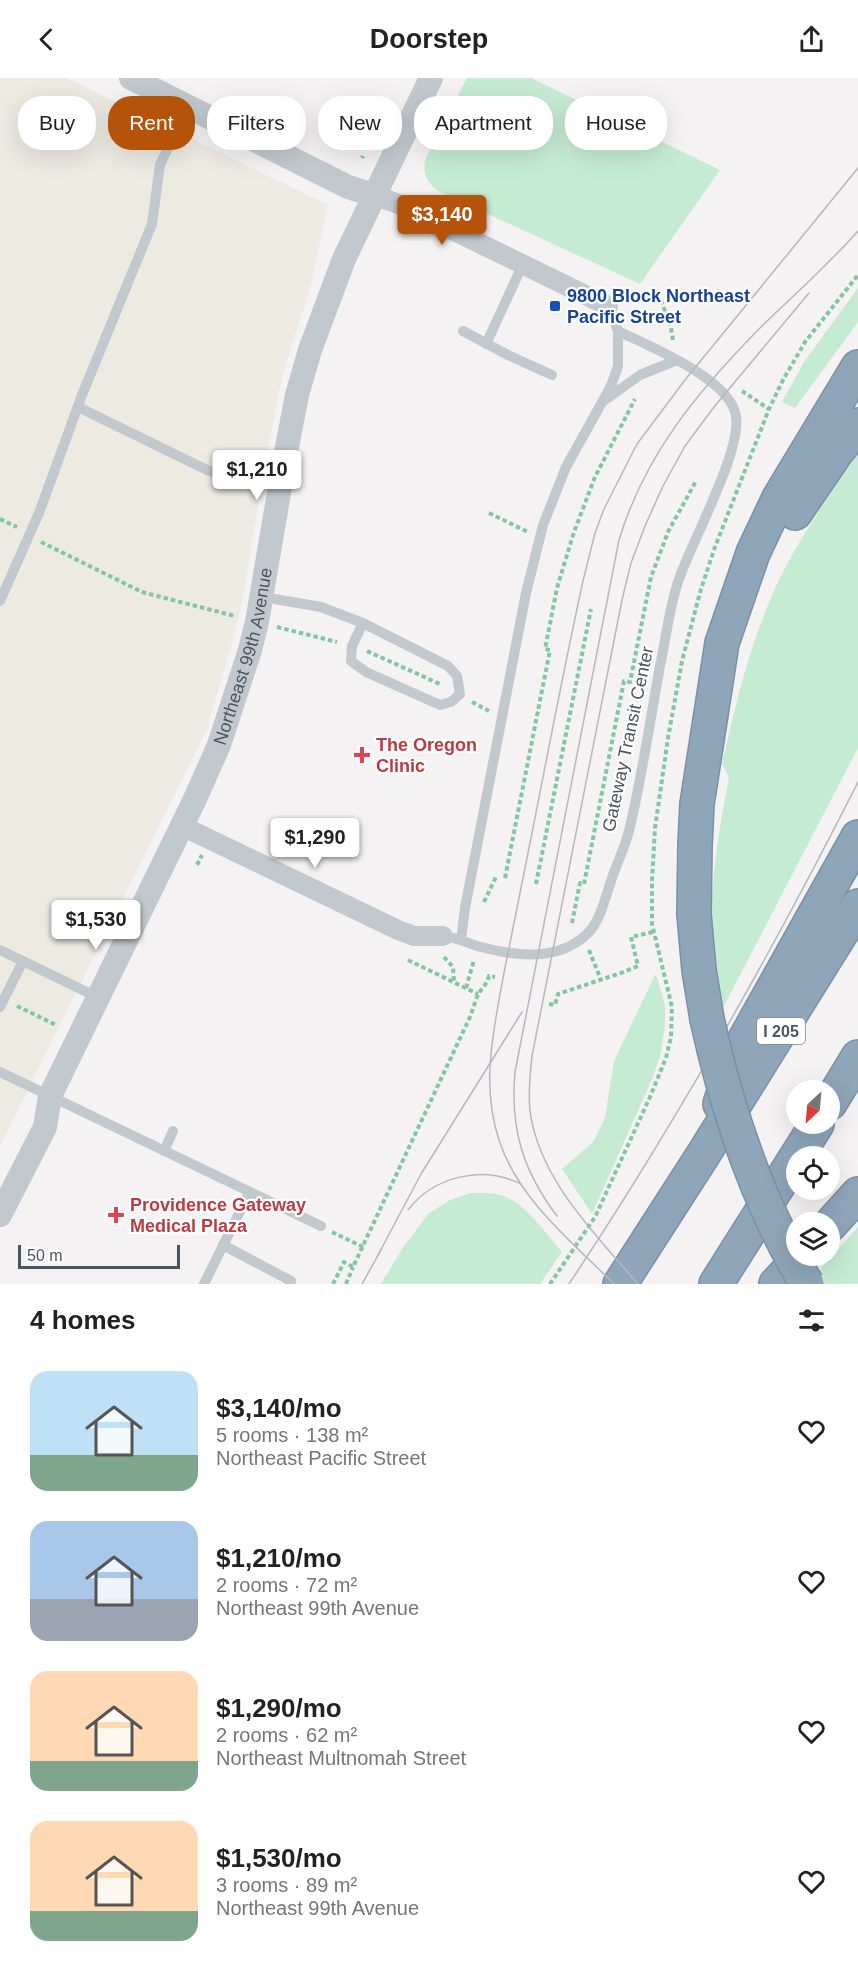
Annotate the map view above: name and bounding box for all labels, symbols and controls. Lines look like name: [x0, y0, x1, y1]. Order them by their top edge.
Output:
icon: back: [30, 23, 63, 56]
icon: share: [795, 23, 828, 56]
text: Doorstep: [370, 24, 488, 54]
chip: Buy: [18, 96, 96, 150]
chip: Rent: [108, 96, 195, 150]
chip: Filters: [207, 96, 306, 150]
chip: New: [318, 96, 402, 150]
chip: Apartment: [414, 96, 553, 150]
chip: House: [565, 96, 667, 150]
pin: $3,140: [393, 195, 491, 246]
text: $3,140: [411, 203, 473, 225]
place label: 9800 Block Northeast Pacific Street: [567, 286, 750, 327]
marker: 9800 Block Northeast Pacific Street: [548, 299, 562, 313]
pin: $1,210: [208, 450, 306, 501]
text: $1,210: [226, 458, 288, 480]
street label: Northeast 99th Avenue: [210, 566, 276, 747]
street label: Gateway Transit Center: [599, 644, 657, 834]
place label: The Oregon Clinic: [376, 735, 477, 776]
marker: The Oregon Clinic: [353, 746, 371, 764]
pin: $1,290: [266, 818, 364, 869]
text: $1,290: [284, 826, 346, 848]
pin: $1,530: [47, 900, 145, 951]
text: $1,530: [65, 908, 127, 930]
road number: I 205: [757, 1018, 805, 1044]
north arrow: [786, 1080, 840, 1134]
map controls: [786, 1080, 840, 1266]
button: locate: [786, 1146, 840, 1200]
place label: Providence Gateway Medical Plaza: [130, 1195, 306, 1236]
marker: Providence Gateway Medical Plaza: [107, 1206, 125, 1224]
button: layers: [786, 1212, 840, 1266]
scale bar: [18, 1242, 180, 1270]
text: 50 m: [27, 1247, 63, 1264]
icon: filters: [795, 1304, 828, 1337]
text: 4 homes: [30, 1305, 136, 1335]
text: $3,140/mo: [216, 1393, 342, 1423]
icon: home: [78, 1395, 150, 1467]
icon: heart: [795, 1415, 828, 1448]
text: 5 rooms · 138 m²: [216, 1424, 368, 1446]
text: Northeast Pacific Street: [216, 1447, 426, 1469]
text: $1,210/mo: [216, 1543, 342, 1573]
icon: home: [78, 1545, 150, 1617]
icon: heart: [795, 1565, 828, 1598]
text: 2 rooms · 72 m²: [216, 1574, 357, 1596]
text: Northeast 99th Avenue: [216, 1597, 419, 1619]
text: $1,290/mo: [216, 1693, 342, 1723]
icon: home: [78, 1695, 150, 1767]
icon: heart: [795, 1715, 828, 1748]
text: 2 rooms · 62 m²: [216, 1724, 357, 1746]
text: Northeast Multnomah Street: [216, 1747, 466, 1769]
text: $1,530/mo: [216, 1843, 342, 1873]
icon: home: [78, 1845, 150, 1917]
icon: heart: [795, 1865, 828, 1898]
text: 3 rooms · 89 m²: [216, 1874, 357, 1896]
text: Northeast 99th Avenue: [216, 1897, 419, 1919]

